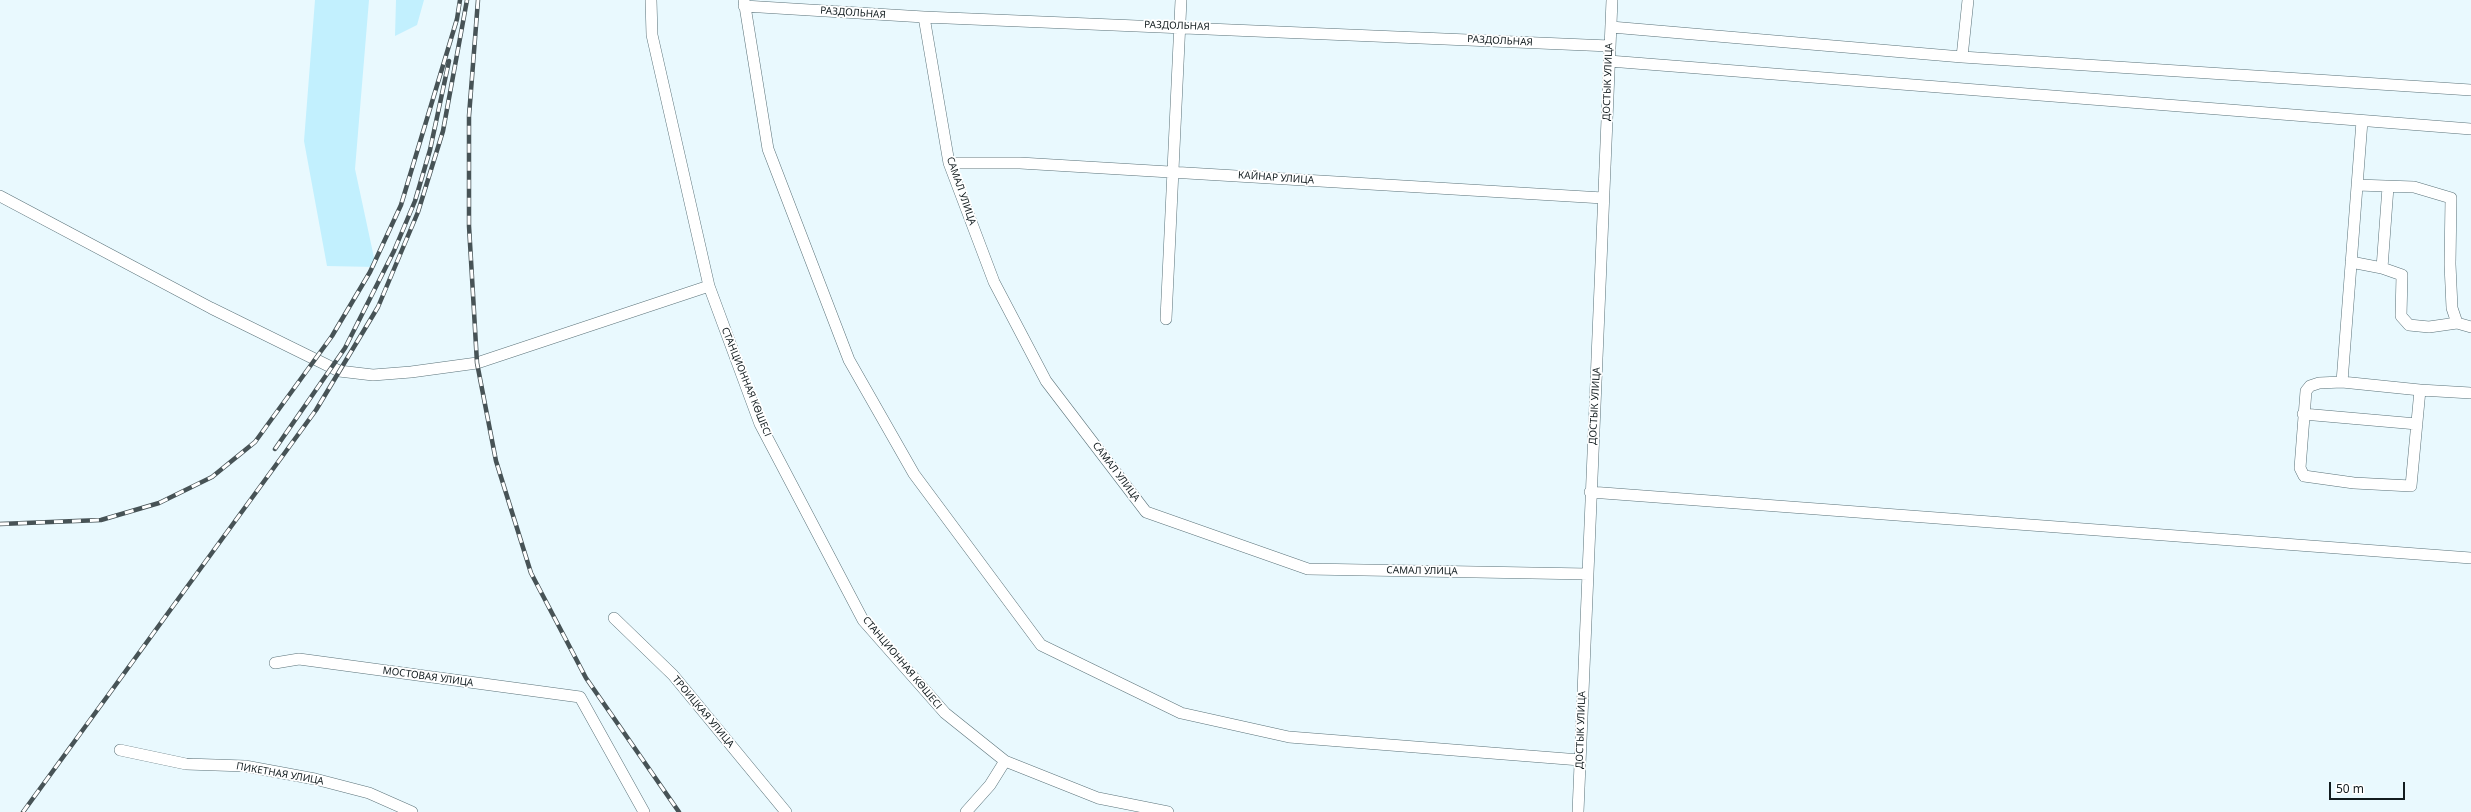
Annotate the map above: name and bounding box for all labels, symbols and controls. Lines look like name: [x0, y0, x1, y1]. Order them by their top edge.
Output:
street label: РАЗДОЛЬНАЯ: [820, 5, 886, 21]
street label: РАЗДОЛЬНАЯ: [1144, 19, 1210, 33]
street label: РАЗДОЛЬНАЯ: [1467, 33, 1533, 49]
street label: ДОСТЫК УЛИЦА: [1601, 43, 1615, 121]
street label: САМАЛ УЛИЦА: [944, 155, 978, 227]
street label: КАЙНАР УЛИЦА: [1238, 169, 1314, 187]
street label: СТАНЦИОННАЯ КӨШЕСІ: [719, 326, 773, 438]
street label: ДОСТЫК УЛИЦА: [1587, 367, 1603, 445]
street label: САМАЛ УЛИЦА: [1090, 440, 1142, 504]
street label: САМАЛ УЛИЦА: [1386, 564, 1458, 578]
street label: СТАНЦИОННАЯ КӨШЕСІ: [860, 614, 944, 712]
street label: МОСТОВАЯ УЛИЦА: [382, 665, 474, 689]
street label: ТРОИЦКАЯ УЛИЦА: [670, 674, 736, 750]
street label: ДОСТЫК УЛИЦА: [1574, 691, 1588, 769]
street label: ПИКЕТНАЯ УЛИЦА: [235, 760, 325, 788]
scale bar: [2331, 774, 2407, 800]
text: 50 m: [2336, 780, 2364, 797]

